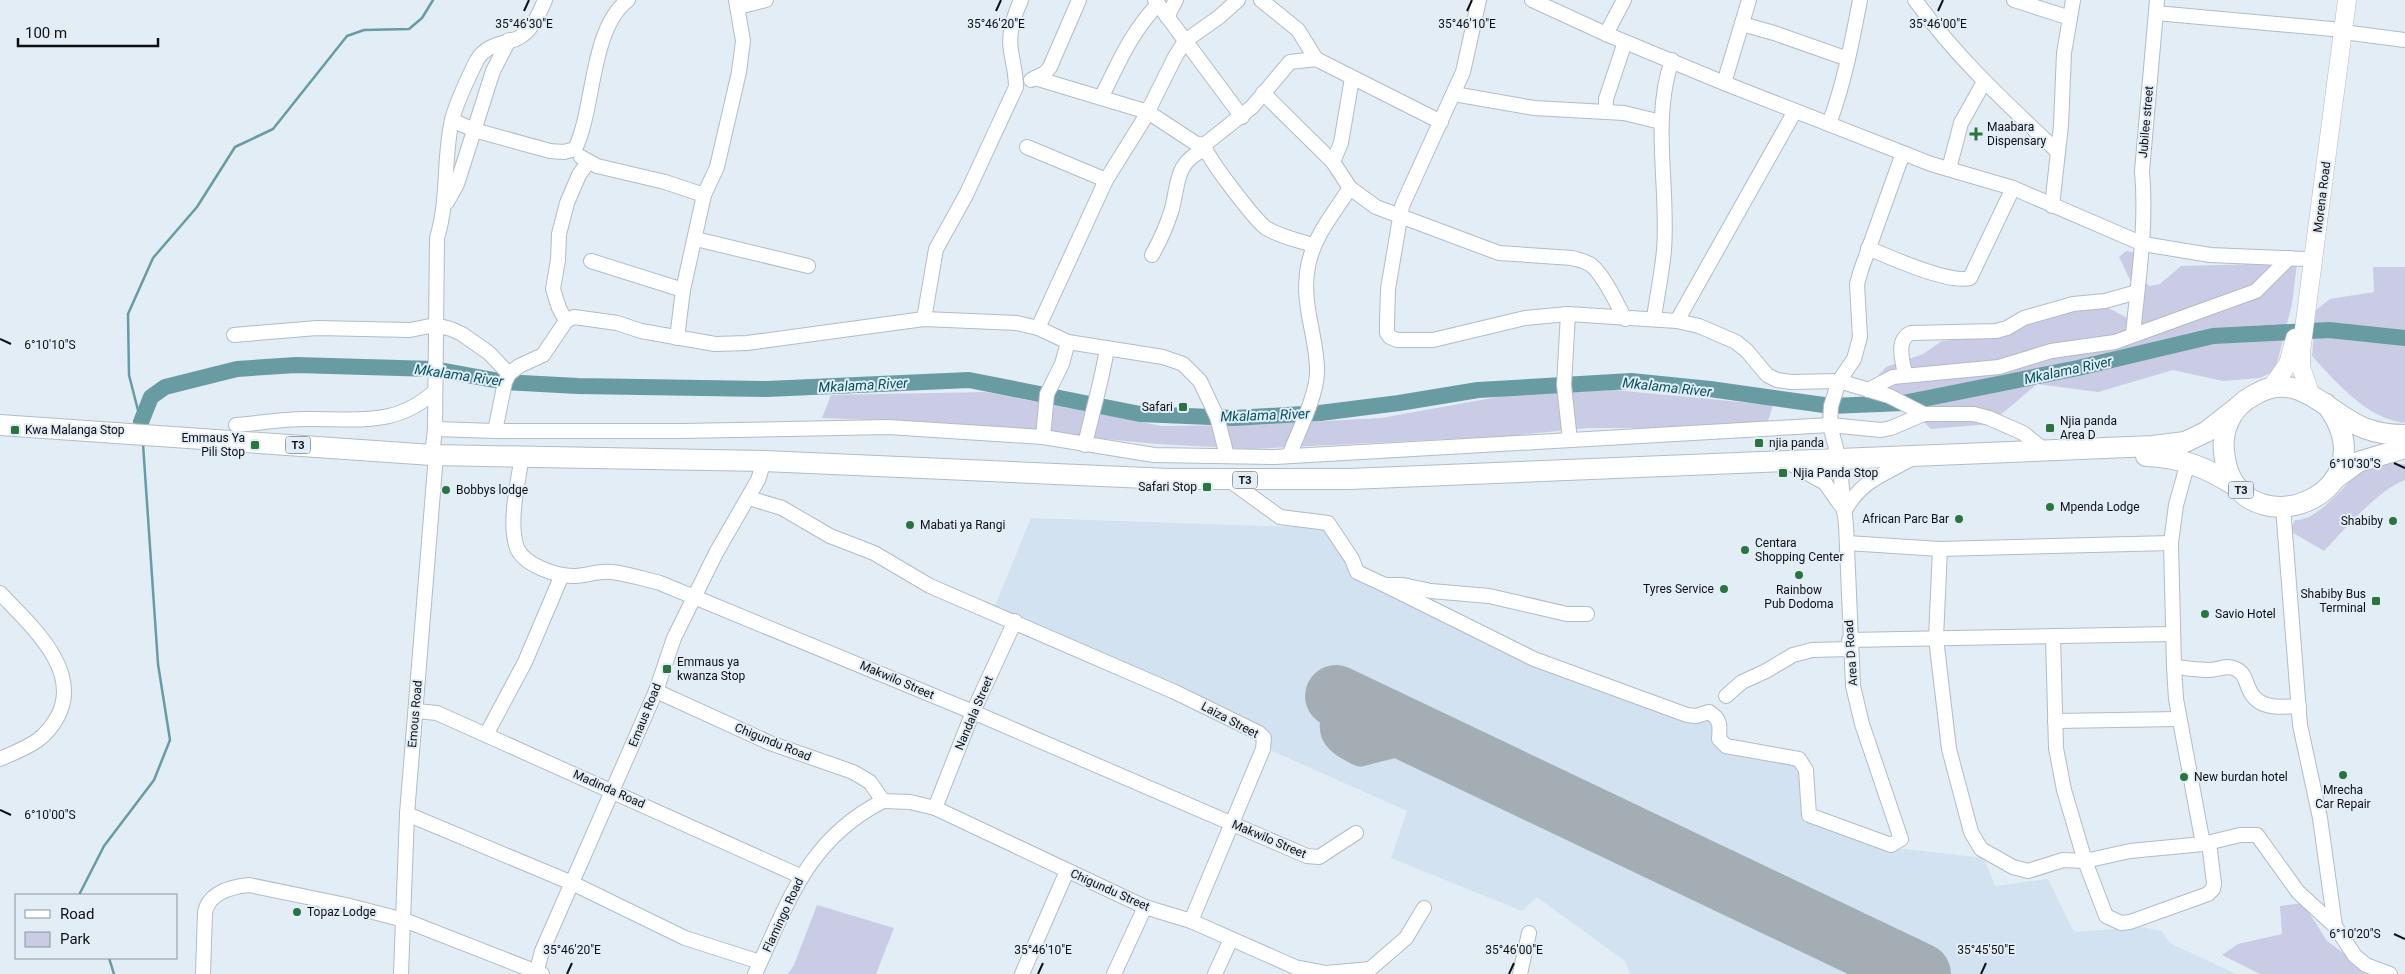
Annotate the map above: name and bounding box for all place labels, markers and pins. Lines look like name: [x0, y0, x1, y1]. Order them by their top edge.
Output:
place label: Maabara Dispensary: [1987, 120, 2047, 148]
marker: Maabara Dispensary: [1969, 127, 1983, 141]
place label: Safari: [1142, 400, 1173, 414]
marker: Safari: [1177, 401, 1189, 413]
place label: Njia panda Area D: [2060, 414, 2117, 442]
marker: Njia panda Area D: [2044, 422, 2056, 434]
place label: Kwa Malanga Stop: [25, 423, 125, 437]
marker: Kwa Malanga Stop: [9, 424, 21, 436]
place label: Emmaus Ya Pili Stop: [182, 431, 245, 459]
place label: njia panda: [1769, 436, 1824, 450]
marker: njia panda: [1753, 437, 1765, 449]
marker: Emmaus Ya Pili Stop: [249, 439, 261, 451]
place label: Njia Panda Stop: [1793, 466, 1879, 480]
marker: Njia Panda Stop: [1777, 467, 1789, 479]
place label: Safari Stop: [1138, 480, 1197, 494]
marker: Safari Stop: [1201, 481, 1213, 493]
place label: Bobbys lodge: [456, 483, 528, 497]
marker: Bobbys lodge: [440, 484, 452, 496]
place label: Mpenda Lodge: [2060, 500, 2140, 514]
marker: Mpenda Lodge: [2044, 501, 2056, 513]
place label: African Parc Bar: [1862, 512, 1949, 526]
marker: African Parc Bar: [1953, 513, 1965, 525]
place label: Shabiby: [2341, 514, 2383, 528]
marker: Shabiby: [2387, 515, 2399, 527]
place label: Mabati ya Rangi: [920, 518, 1005, 532]
marker: Mabati ya Rangi: [904, 519, 916, 531]
place label: Centara Shopping Center: [1755, 536, 1843, 564]
marker: Centara Shopping Center: [1739, 544, 1751, 556]
marker: Rainbow Pub Dodoma: [1793, 569, 1805, 581]
place label: Tyres Service: [1643, 582, 1714, 596]
marker: Tyres Service: [1718, 583, 1730, 595]
place label: Rainbow Pub Dodoma: [1764, 583, 1834, 611]
place label: Shabiby Bus Terminal: [2300, 587, 2366, 615]
marker: Shabiby Bus Terminal: [2370, 595, 2382, 607]
place label: Savio Hotel: [2215, 607, 2276, 621]
marker: Savio Hotel: [2199, 608, 2211, 620]
place label: Emmaus ya kwanza Stop: [677, 655, 745, 683]
marker: Emmaus ya kwanza Stop: [661, 663, 673, 675]
marker: Mrecha Car Repair: [2337, 769, 2349, 781]
place label: New burdan hotel: [2194, 770, 2288, 784]
marker: New burdan hotel: [2178, 771, 2190, 783]
place label: Mrecha Car Repair: [2315, 783, 2371, 811]
place label: Topaz Lodge: [307, 905, 376, 919]
marker: Topaz Lodge: [291, 906, 303, 918]

